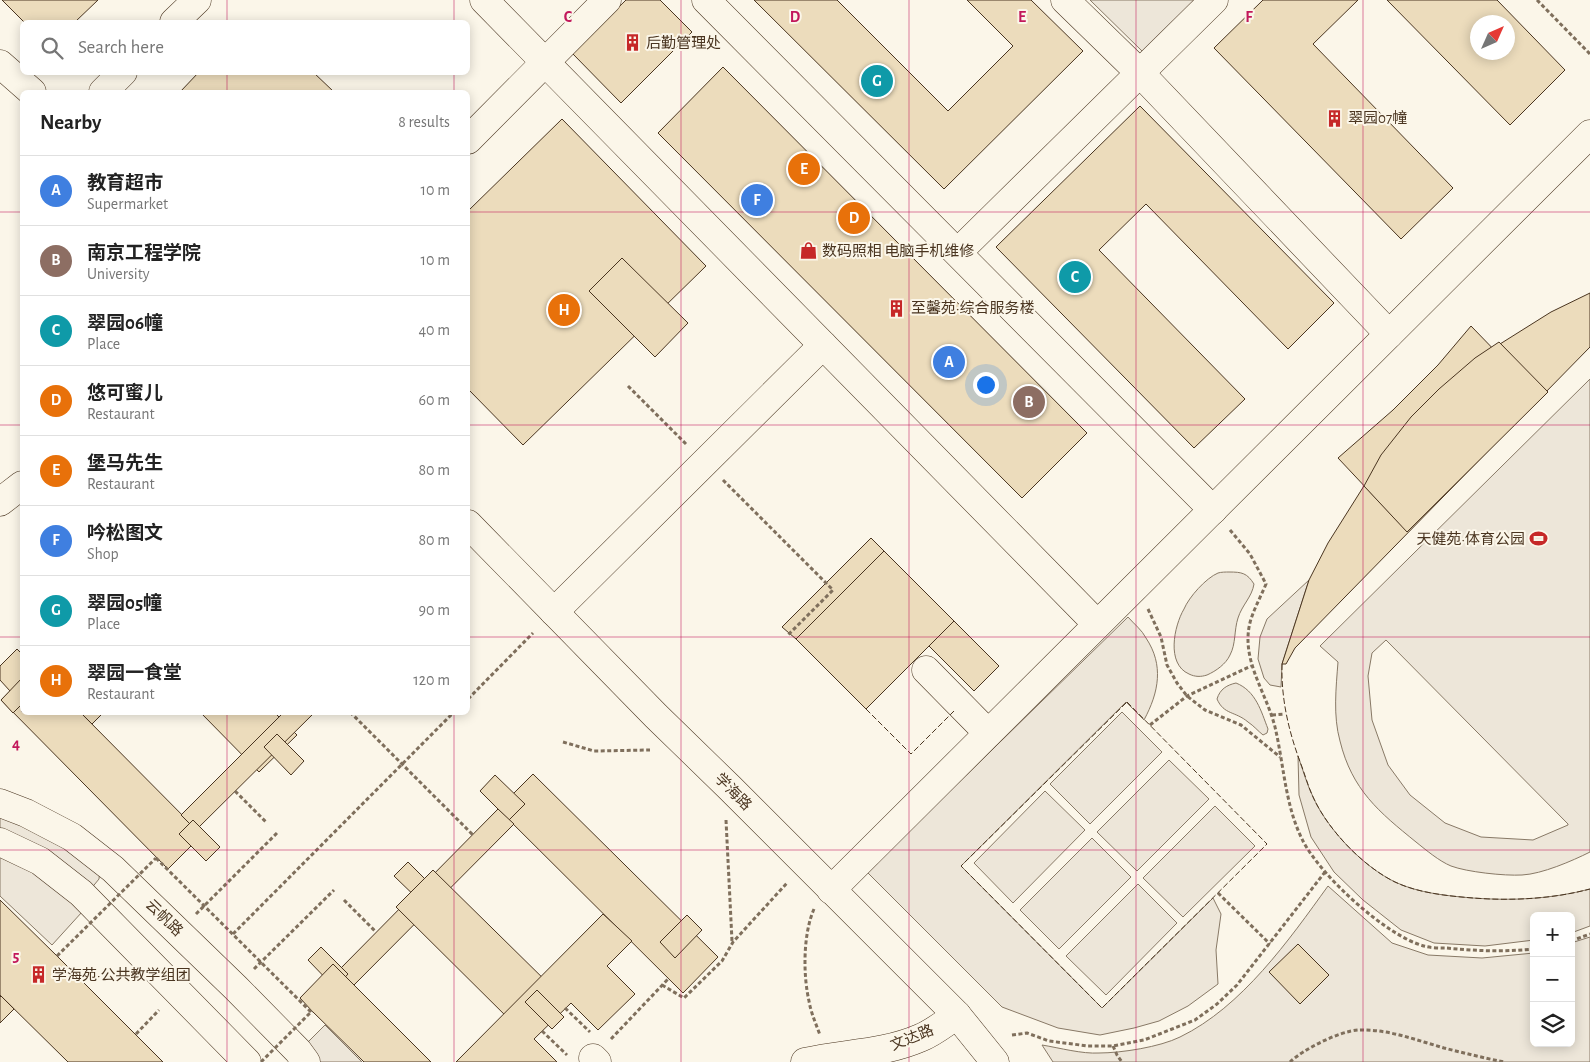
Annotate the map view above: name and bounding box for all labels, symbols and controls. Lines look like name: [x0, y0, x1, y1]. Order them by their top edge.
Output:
text: C: [564, 9, 573, 25]
text: D: [790, 9, 801, 25]
text: E: [1018, 9, 1026, 25]
text: F: [1245, 9, 1253, 25]
north arrow: [1470, 15, 1515, 60]
search box: [20, 20, 470, 75]
building icon: 后勤管理处: [622, 33, 642, 53]
icon: search: [38, 34, 66, 62]
place label: 后勤管理处: [646, 35, 721, 51]
text: Search here: [78, 38, 164, 57]
pin: G: [861, 62, 893, 100]
building icon: 翠园07幢: [1324, 108, 1344, 128]
place label: 翠园07幢: [1348, 109, 1407, 126]
text: Nearby: [40, 112, 101, 133]
text: 8 results: [398, 114, 450, 130]
pin: E: [788, 150, 820, 188]
text: 教育超市: [87, 174, 163, 193]
pin: F: [741, 181, 773, 219]
text: A: [51, 182, 61, 198]
text: 10 m: [421, 182, 450, 198]
text: Supermarket: [87, 196, 168, 212]
pin: D: [838, 199, 870, 237]
shop icon: 数码照相 电脑手机维修: [798, 241, 818, 261]
place label: 数码照相 电脑手机维修: [822, 243, 974, 259]
text: 南京工程学院: [87, 244, 201, 263]
text: B: [51, 252, 61, 268]
text: 10 m: [421, 252, 450, 268]
pin: C: [1059, 258, 1091, 296]
text: University: [87, 266, 150, 282]
pin: H: [548, 291, 580, 329]
building icon: 至馨苑·综合服务楼: [887, 298, 907, 318]
place label: 至馨苑·综合服务楼: [911, 300, 1034, 316]
text: 翠园06幢: [87, 314, 163, 333]
text: C: [52, 322, 60, 338]
text: 40 m: [418, 322, 450, 338]
text: Place: [87, 336, 120, 352]
pin: A: [933, 343, 965, 381]
your location: [973, 372, 999, 398]
pin: B: [1013, 383, 1045, 421]
text: 悠可蜜儿: [87, 384, 163, 403]
text: D: [51, 392, 61, 408]
text: 60 m: [419, 392, 450, 408]
text: Restaurant: [87, 406, 155, 422]
text: 堡马先生: [87, 454, 163, 473]
text: E: [52, 462, 60, 478]
text: 80 m: [419, 462, 450, 478]
text: Restaurant: [87, 476, 155, 492]
text: 吟松图文: [87, 524, 163, 543]
sports icon: 天健苑·体育公园: [1529, 529, 1549, 549]
place label: 天健苑·体育公园: [1417, 531, 1525, 547]
text: F: [52, 532, 60, 548]
text: 80 m: [419, 532, 450, 548]
text: Shop: [87, 546, 119, 562]
text: 翠园05幢: [87, 594, 162, 613]
text: G: [51, 602, 61, 618]
text: 90 m: [419, 602, 450, 618]
text: Place: [87, 616, 120, 632]
text: 翠园一食堂: [87, 664, 182, 683]
text: H: [50, 672, 62, 688]
text: 120 m: [413, 672, 450, 688]
text: Restaurant: [87, 686, 155, 702]
text: 4: [12, 736, 20, 752]
street label: 学海路: [712, 770, 755, 813]
street label: 云帆路: [143, 896, 186, 939]
map controls: [1530, 912, 1575, 1047]
button: +: [1530, 912, 1575, 957]
text: 5: [13, 948, 20, 964]
button: −: [1530, 957, 1575, 1002]
building icon: 学海苑·公共教学组团: [28, 965, 48, 985]
place label: 学海苑·公共教学组团: [52, 967, 190, 983]
button: layers: [1530, 1002, 1575, 1047]
street label: 文达路: [888, 1022, 936, 1053]

